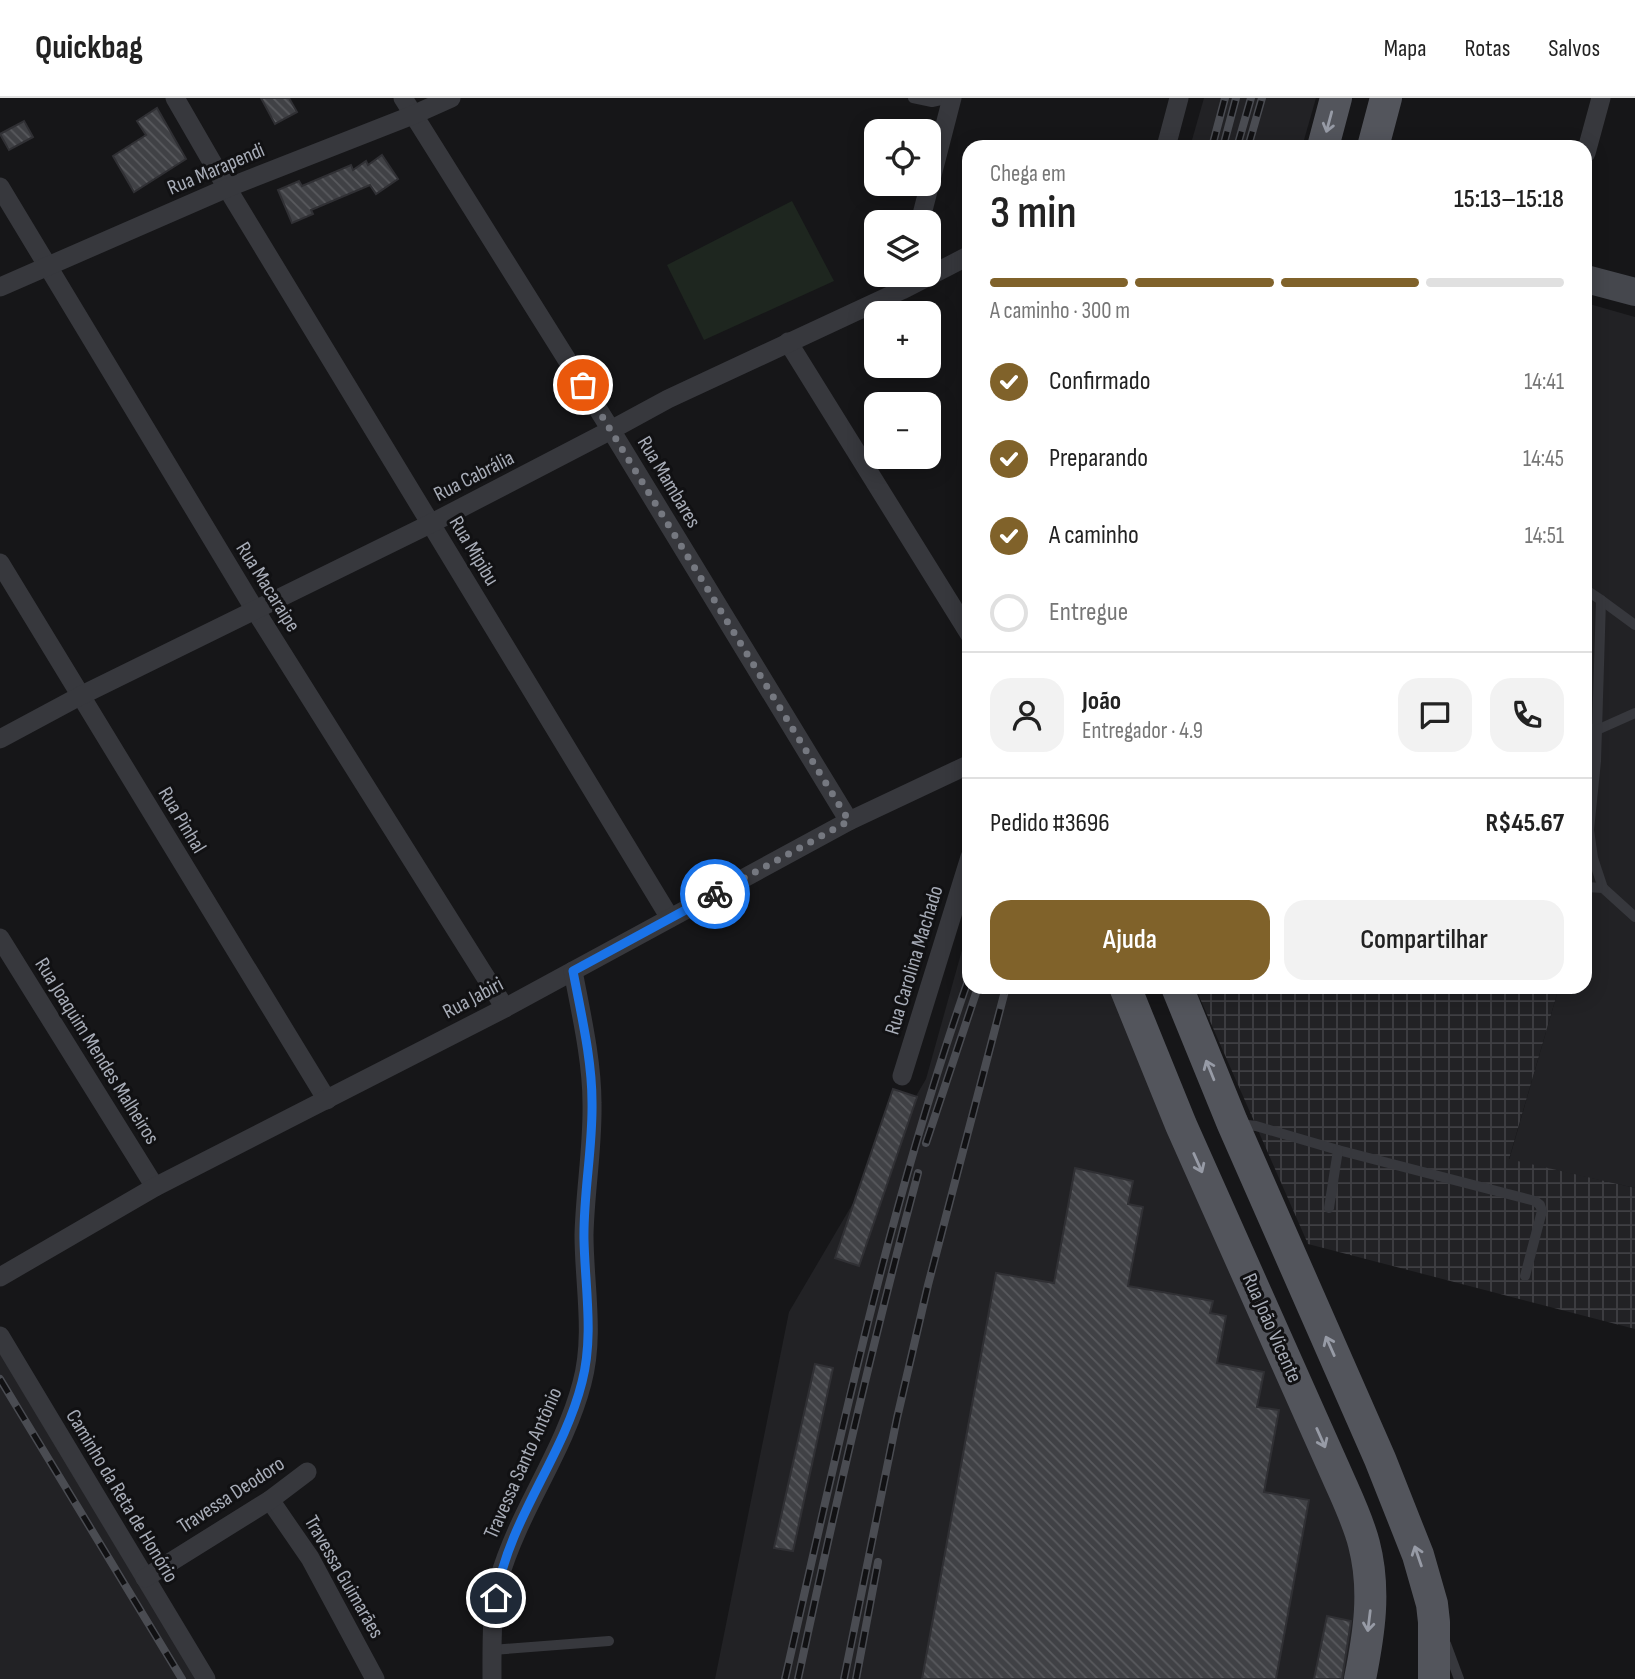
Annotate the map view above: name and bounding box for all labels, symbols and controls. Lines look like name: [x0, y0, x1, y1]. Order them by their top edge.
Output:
text: Quickbag: [35, 28, 143, 68]
text: Mapa: [1384, 34, 1427, 63]
text: Rotas: [1465, 34, 1510, 63]
text: Salvos: [1548, 34, 1600, 63]
one-way arrow: [1322, 111, 1335, 133]
map controls: [864, 119, 941, 469]
button: locate: [864, 119, 941, 196]
street label: Rua Marapendi: [164, 137, 268, 201]
text: Chega em: [990, 160, 1066, 188]
text: 15:13–15:18: [1454, 184, 1564, 215]
text: 3 min: [990, 186, 1077, 241]
button: layers: [864, 210, 941, 287]
text: A caminho · 300 m: [990, 297, 1130, 325]
button: +: [864, 301, 941, 378]
pin: [553, 355, 613, 415]
icon: check: [990, 363, 1028, 401]
icon: bag: [564, 366, 602, 404]
text: Confirmado: [1049, 366, 1150, 397]
text: 14:41: [1524, 368, 1564, 396]
button: −: [864, 392, 941, 469]
street label: Rua Mambares: [632, 432, 706, 532]
icon: check: [990, 440, 1028, 478]
text: Preparando: [1049, 443, 1148, 474]
street label: Rua Cabrália: [430, 445, 518, 507]
text: 14:45: [1523, 445, 1564, 473]
street label: Rua Mipibu: [444, 512, 504, 590]
icon: check: [990, 517, 1028, 555]
text: A caminho: [1049, 520, 1139, 551]
text: 14:51: [1525, 522, 1564, 550]
street label: Rua Macaraipe: [231, 537, 305, 637]
text: Entregue: [1049, 597, 1128, 628]
button: person: [990, 678, 1064, 752]
button: chat: [1398, 678, 1472, 752]
button: phone: [1490, 678, 1564, 752]
text: João: [1082, 686, 1121, 717]
text: Entregador · 4.9: [1082, 717, 1203, 745]
street label: Rua Pinhal: [153, 782, 211, 858]
text: Pedido #3696: [990, 808, 1110, 839]
text: R$45.67: [1485, 808, 1564, 839]
courier: [680, 859, 750, 929]
icon: bike: [696, 875, 734, 913]
street label: Rua Carolina Machado: [879, 883, 949, 1037]
button: Ajuda: [990, 900, 1270, 980]
button: Compartilhar: [1284, 900, 1564, 980]
street label: Rua Joaquim Mendes Malheiros: [29, 953, 165, 1149]
street label: Rua Jabiri: [438, 972, 508, 1024]
one-way arrow: [1203, 1060, 1216, 1082]
one-way arrow: [1192, 1152, 1205, 1173]
street label: Rua João Vicente: [1237, 1269, 1307, 1387]
one-way arrow: [1323, 1336, 1336, 1357]
street label: Travessa Santo Antônio: [478, 1384, 568, 1542]
street label: Caminho da Reta de Honório: [60, 1405, 184, 1587]
one-way arrow: [1315, 1427, 1328, 1448]
street label: Travessa Deodoro: [173, 1451, 289, 1539]
street label: Travessa Guimarães: [299, 1511, 389, 1643]
one-way arrow: [1411, 1545, 1424, 1567]
pin: [466, 1568, 526, 1628]
icon: home: [477, 1579, 515, 1617]
one-way arrow: [1363, 1609, 1376, 1632]

